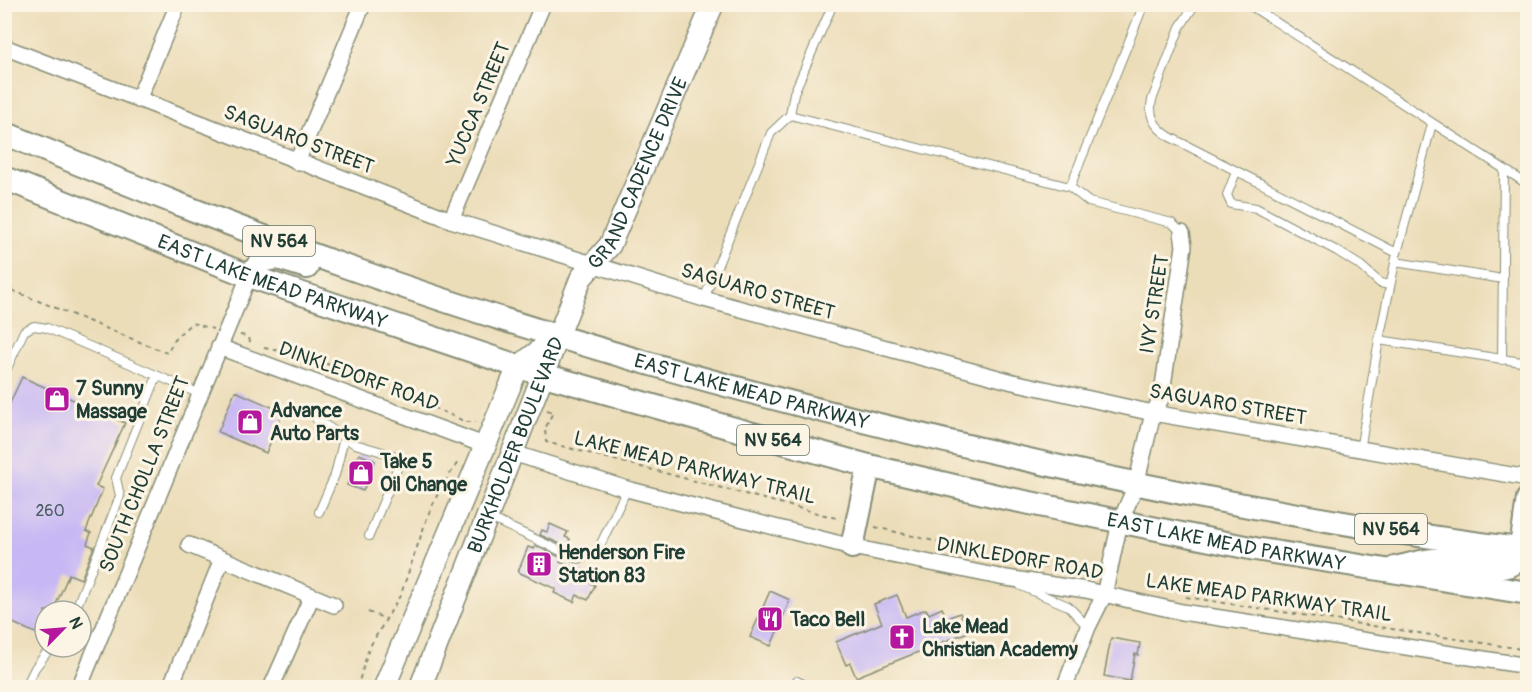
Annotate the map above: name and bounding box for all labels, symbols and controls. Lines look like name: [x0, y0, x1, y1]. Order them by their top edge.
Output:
street label: YUCCA STREET: [441, 38, 516, 171]
street label: GRAND CADENCE DRIVE: [582, 73, 693, 275]
street label: SAGUARO STREET: [220, 99, 378, 180]
road number: NV 564: [243, 226, 315, 256]
street label: EAST LAKE MEAD PARKWAY: [154, 229, 391, 335]
street label: IVY STREET: [1134, 253, 1175, 355]
street label: SAGUARO STREET: [678, 258, 838, 325]
street label: BURKHOLDER BOULEVARD: [462, 333, 570, 557]
street label: DINKLEDORF ROAD: [275, 336, 442, 417]
street label: EAST LAKE MEAD PARKWAY: [631, 348, 872, 435]
street label: SOUTH CHOLLA STREET: [94, 372, 195, 576]
place label: 7 Sunny Massage: [76, 376, 148, 424]
street label: SAGUARO STREET: [1147, 378, 1308, 431]
shop icon: 7 Sunny Massage: [42, 384, 72, 414]
place label: Advance Auto Parts: [270, 398, 359, 446]
shop icon: Advance Auto Parts: [235, 407, 265, 437]
street label: LAKE MEAD PARKWAY TRAIL: [571, 425, 819, 510]
road number: NV 564: [737, 425, 809, 455]
place label: Take 5 Oil Change: [379, 449, 468, 497]
shop icon: Take 5 Oil Change: [346, 458, 376, 488]
house number: 260: [35, 501, 65, 521]
street label: EAST LAKE MEAD PARKWAY: [1105, 507, 1348, 576]
road number: NV 564: [1355, 514, 1427, 544]
street label: DINKLEDORF ROAD: [935, 532, 1105, 585]
place label: Henderson Fire Station 83: [558, 540, 686, 588]
building icon: Henderson Fire Station 83: [524, 549, 554, 579]
street label: LAKE MEAD PARKWAY TRAIL: [1144, 568, 1394, 627]
north arrow: [33, 599, 93, 659]
restaurant icon: Taco Bell: [755, 604, 785, 634]
place label: Taco Bell: [789, 607, 865, 632]
text: N: [64, 614, 87, 632]
place label: Lake Mead Christian Academy: [922, 614, 1078, 662]
church icon: Lake Mead Christian Academy: [887, 622, 917, 652]

